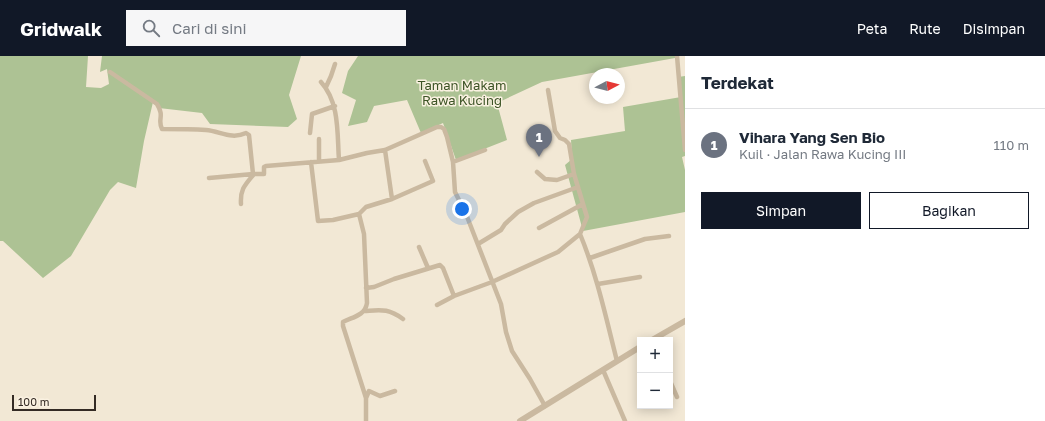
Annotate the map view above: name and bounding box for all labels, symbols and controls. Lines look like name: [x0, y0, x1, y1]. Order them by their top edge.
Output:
search box: [126, 10, 406, 46]
text: Gridwalk: [20, 17, 102, 40]
icon: search: [140, 17, 162, 39]
text: Cari di sini: [172, 19, 246, 37]
text: Peta: [857, 20, 887, 37]
text: Rute: [909, 20, 941, 37]
text: Disimpan: [963, 20, 1025, 37]
north arrow: [589, 68, 625, 104]
text: Terdekat: [701, 72, 774, 93]
park label: Taman Makam Rawa Kucing: [418, 77, 506, 108]
pin: 1: [526, 124, 552, 157]
text: Vihara Yang Sen Bio: [739, 128, 885, 146]
text: 1: [711, 137, 717, 153]
text: 110 m: [994, 137, 1029, 153]
text: Kuil · Jalan Rawa Kucing III: [739, 146, 906, 162]
button: Simpan: [701, 192, 861, 229]
button: Bagikan: [869, 192, 1029, 229]
your location: [452, 199, 472, 219]
map controls: [637, 337, 673, 409]
button: +: [637, 337, 673, 373]
button: −: [637, 373, 673, 409]
scale bar: [12, 393, 96, 412]
text: 100 m: [18, 395, 49, 408]

